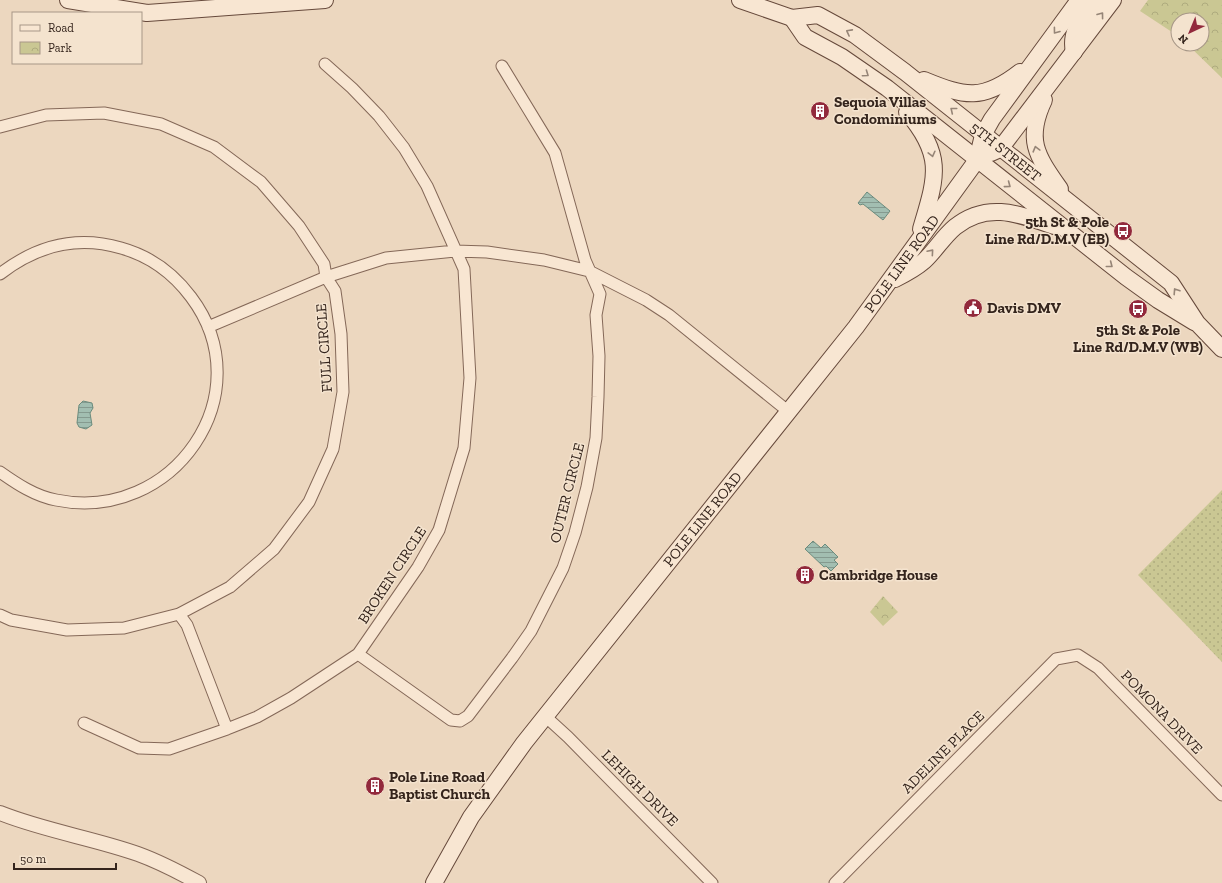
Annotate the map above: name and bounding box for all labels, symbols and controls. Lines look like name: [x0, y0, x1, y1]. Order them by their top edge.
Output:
legend: [12, 12, 142, 64]
one-way arrow: [1097, 12, 1104, 19]
north arrow: [1170, 12, 1210, 52]
text: Road: [48, 21, 74, 35]
one-way arrow: [1053, 27, 1060, 34]
one-way arrow: [846, 29, 853, 36]
text: N: [1175, 31, 1191, 46]
text: Park: [48, 41, 73, 55]
one-way arrow: [862, 69, 869, 76]
place label: Sequoia Villas Condominiums: [834, 93, 937, 128]
building icon: Sequoia Villas Condominiums: [809, 100, 831, 122]
one-way arrow: [950, 108, 957, 115]
street label: 5TH STREET: [967, 118, 1045, 185]
one-way arrow: [1033, 146, 1041, 152]
one-way arrow: [928, 151, 936, 157]
one-way arrow: [1003, 180, 1010, 187]
street label: POLE LINE ROAD: [860, 211, 943, 316]
place label: 5th St & Pole Line Rd/D.M.V (EB): [985, 213, 1109, 248]
bus stop icon: 5th St & Pole Line Rd/D.M.V (EB): [1112, 220, 1134, 242]
one-way arrow: [927, 250, 934, 257]
one-way arrow: [1106, 260, 1113, 267]
one-way arrow: [1173, 288, 1181, 295]
public building icon: Davis DMV: [962, 297, 984, 319]
bus stop icon: 5th St & Pole Line Rd/D.M.V (WB): [1127, 298, 1149, 320]
place label: Davis DMV: [987, 299, 1062, 317]
street label: FULL CIRCLE: [312, 303, 336, 393]
place label: 5th St & Pole Line Rd/D.M.V (WB): [1073, 321, 1203, 356]
street label: OUTER CIRCLE: [546, 441, 588, 545]
street label: POLE LINE ROAD: [659, 468, 746, 570]
street label: BROKEN CIRCLE: [354, 523, 430, 627]
building icon: Cambridge House: [794, 564, 816, 586]
place label: Cambridge House: [819, 566, 938, 584]
street label: POMONA DRIVE: [1117, 666, 1207, 758]
street label: ADELINE PLACE: [898, 707, 988, 797]
street label: LEHIGH DRIVE: [598, 746, 682, 830]
place label: Pole Line Road Baptist Church: [389, 768, 490, 803]
building icon: Pole Line Road Baptist Church: [364, 775, 386, 797]
scale bar: [14, 845, 116, 871]
text: 50 m: [20, 852, 47, 866]

